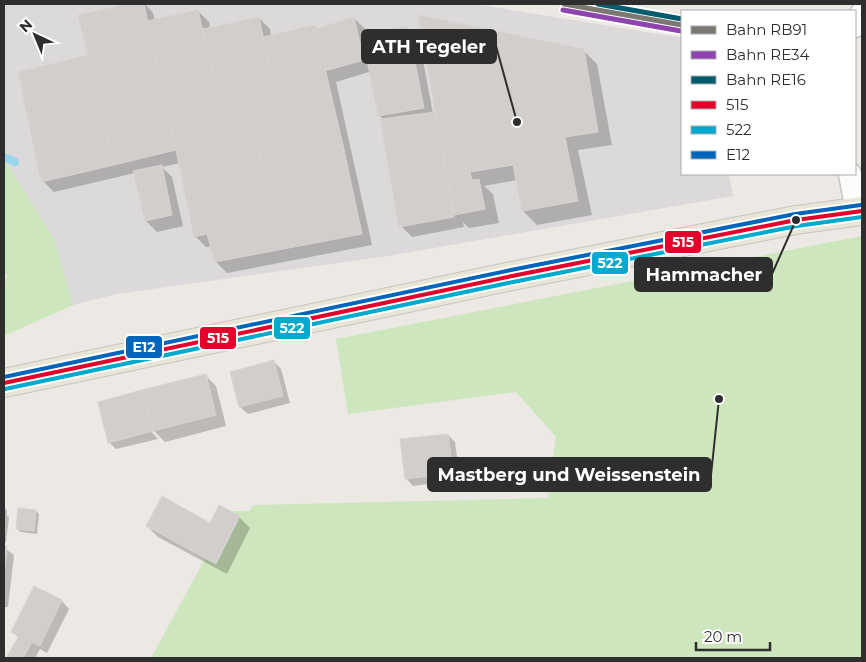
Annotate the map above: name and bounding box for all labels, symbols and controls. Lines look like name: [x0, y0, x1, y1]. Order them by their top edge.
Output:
north arrow: [10, 10, 60, 60]
legend: [681, 10, 856, 175]
text: N: [16, 15, 36, 36]
text: Bahn RB91: [726, 20, 807, 39]
callout: ATH Tegeler: [362, 30, 496, 63]
text: ATH Tegeler: [371, 36, 486, 58]
text: Bahn RE34: [726, 45, 809, 64]
text: Bahn RE16: [726, 70, 806, 89]
text: 515: [726, 95, 748, 114]
text: 522: [726, 120, 751, 139]
text: E12: [726, 145, 750, 164]
line badge: 515: [664, 230, 702, 254]
text: 515: [672, 233, 694, 251]
line badge: 522: [591, 251, 629, 275]
text: 522: [598, 254, 622, 272]
callout: Hammacher: [635, 258, 772, 291]
text: Hammacher: [646, 264, 763, 286]
line badge: 522: [273, 316, 311, 340]
text: 522: [280, 319, 304, 337]
line badge: 515: [199, 326, 237, 350]
text: 515: [207, 329, 229, 347]
line badge: E12: [125, 335, 163, 359]
text: E12: [132, 338, 156, 356]
callout: Mastberg und Weissenstein: [428, 458, 711, 491]
text: Mastberg und Weissenstein: [437, 464, 701, 486]
scale bar: [696, 620, 770, 652]
text: 20 m: [704, 627, 742, 646]

